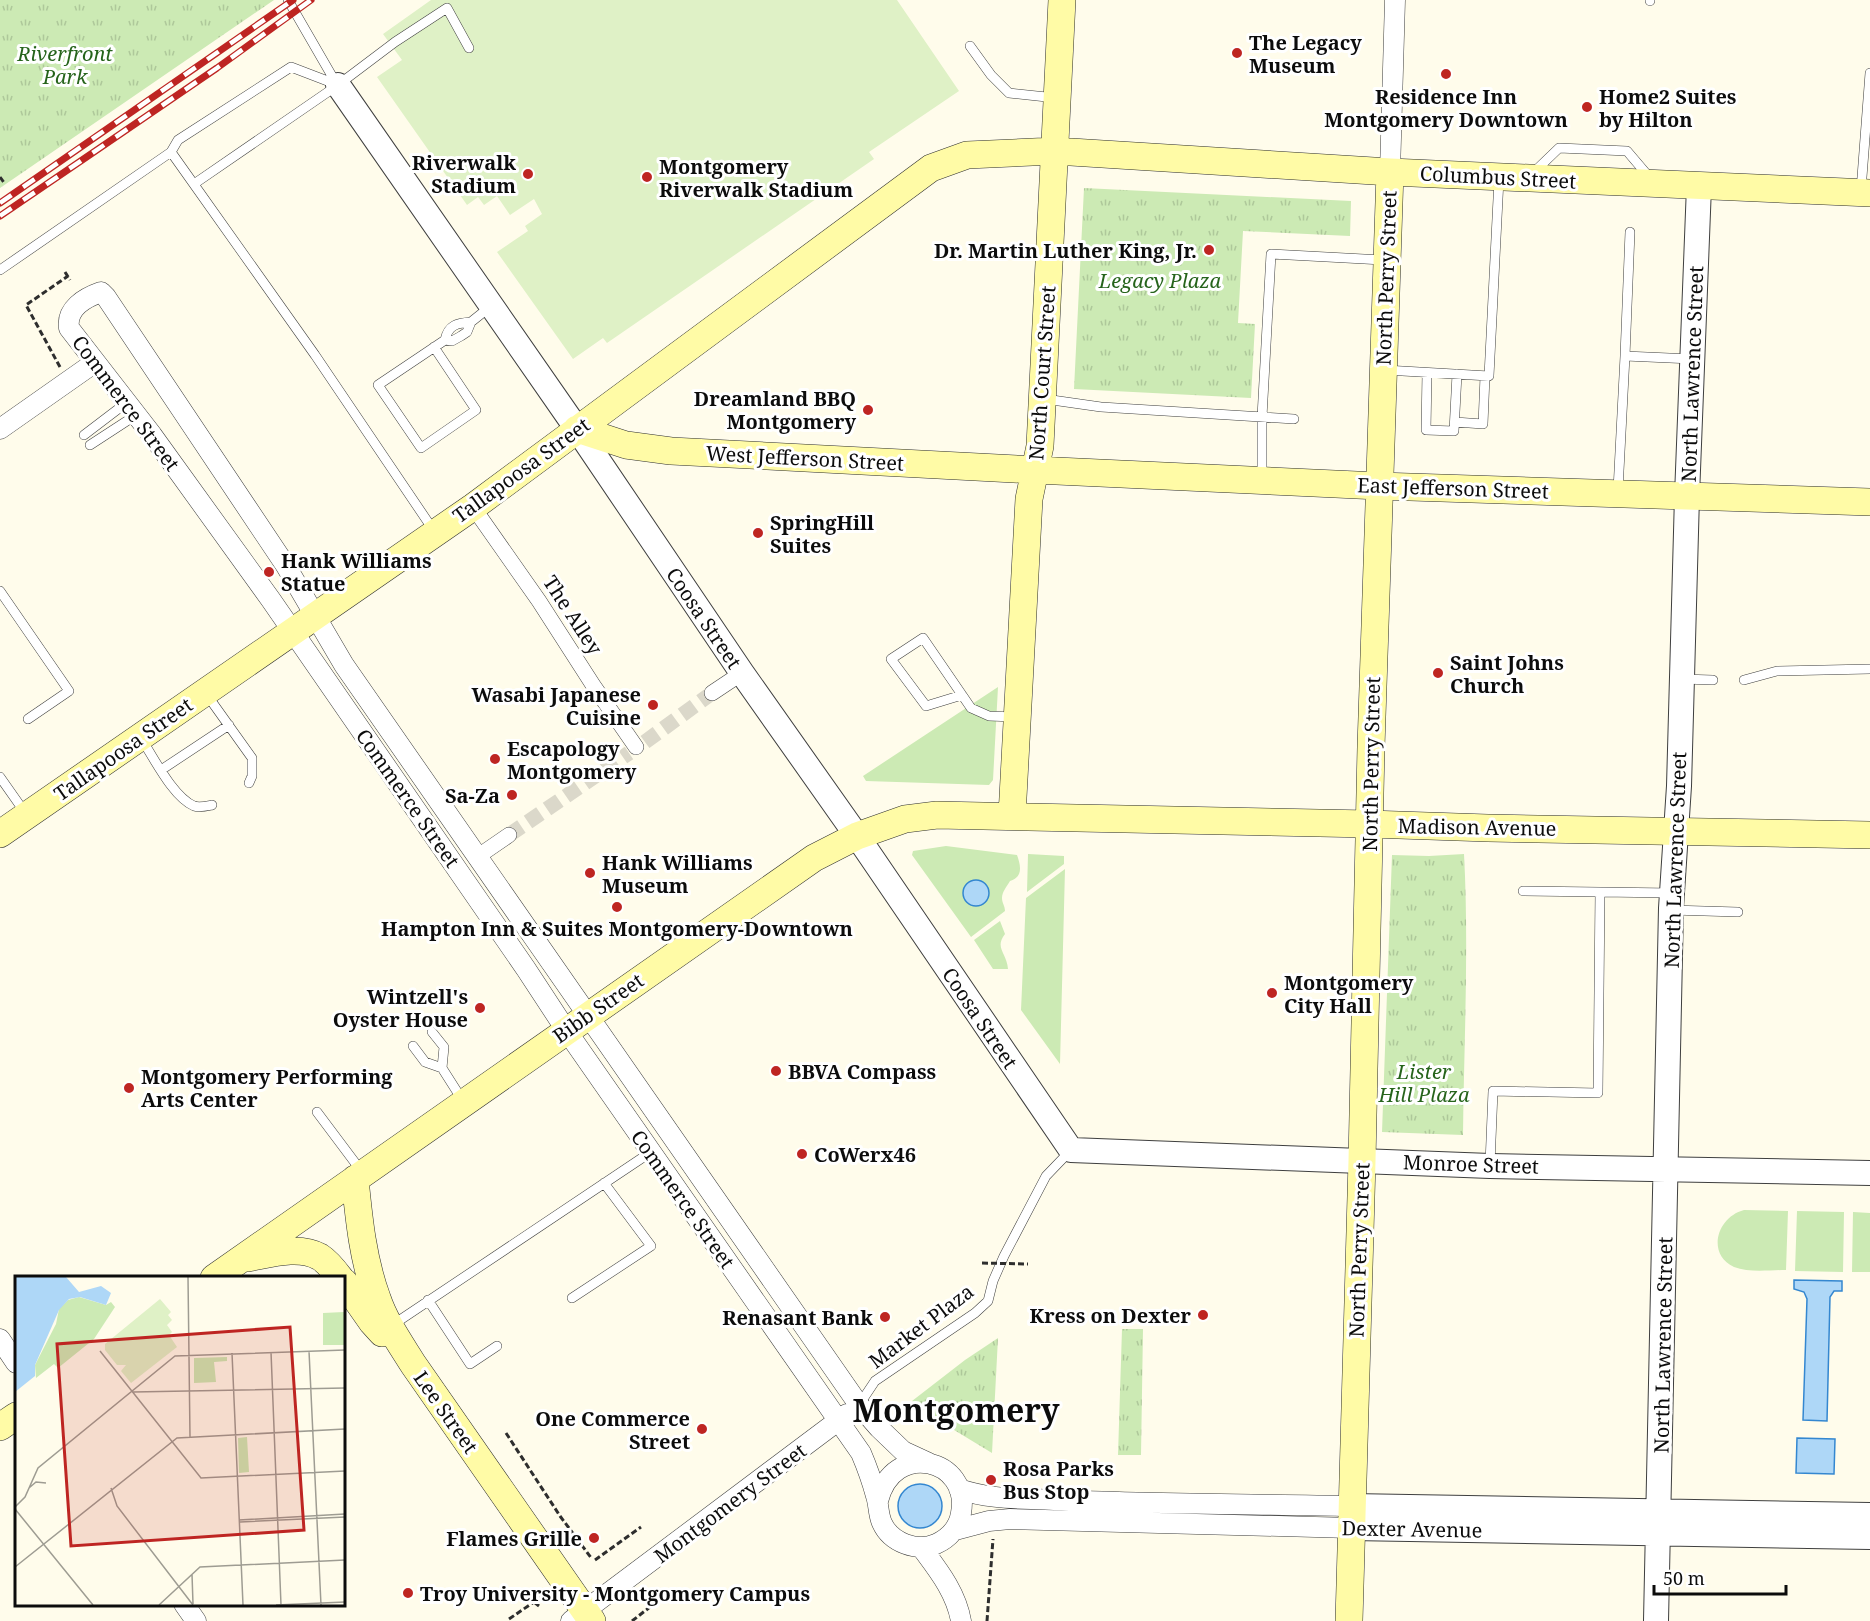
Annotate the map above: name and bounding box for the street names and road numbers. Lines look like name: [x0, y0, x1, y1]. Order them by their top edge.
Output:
street label: Columbus Street: [1419, 159, 1577, 195]
street label: North Perry Street: [1369, 190, 1403, 366]
street label: North Lawrence Street: [1675, 265, 1709, 483]
street label: North Court Street: [1022, 285, 1062, 461]
street label: Commerce Street: [66, 330, 186, 476]
street label: Tallapoosa Street: [447, 411, 595, 529]
street label: West Jefferson Street: [705, 439, 905, 477]
street label: East Jefferson Street: [1357, 471, 1549, 505]
street label: Coosa Street: [660, 562, 748, 674]
street label: The Alley: [537, 570, 609, 660]
street label: North Perry Street: [1356, 676, 1386, 852]
street label: Tallapoosa Street: [48, 691, 198, 807]
street label: Commerce Street: [350, 723, 466, 873]
street label: North Lawrence Street: [1658, 751, 1692, 969]
street label: Madison Avenue: [1397, 812, 1557, 842]
street label: Coosa Street: [936, 962, 1024, 1074]
street label: Bibb Street: [547, 967, 649, 1049]
street label: Commerce Street: [625, 1124, 741, 1274]
street label: Monroe Street: [1403, 1148, 1539, 1180]
street label: North Perry Street: [1342, 1162, 1376, 1338]
street label: North Lawrence Street: [1648, 1236, 1678, 1454]
street label: Market Plaza: [863, 1278, 979, 1374]
street label: Lee Street: [408, 1365, 484, 1459]
street label: Montgomery Street: [648, 1437, 812, 1569]
street label: Dexter Avenue: [1341, 1514, 1483, 1544]

